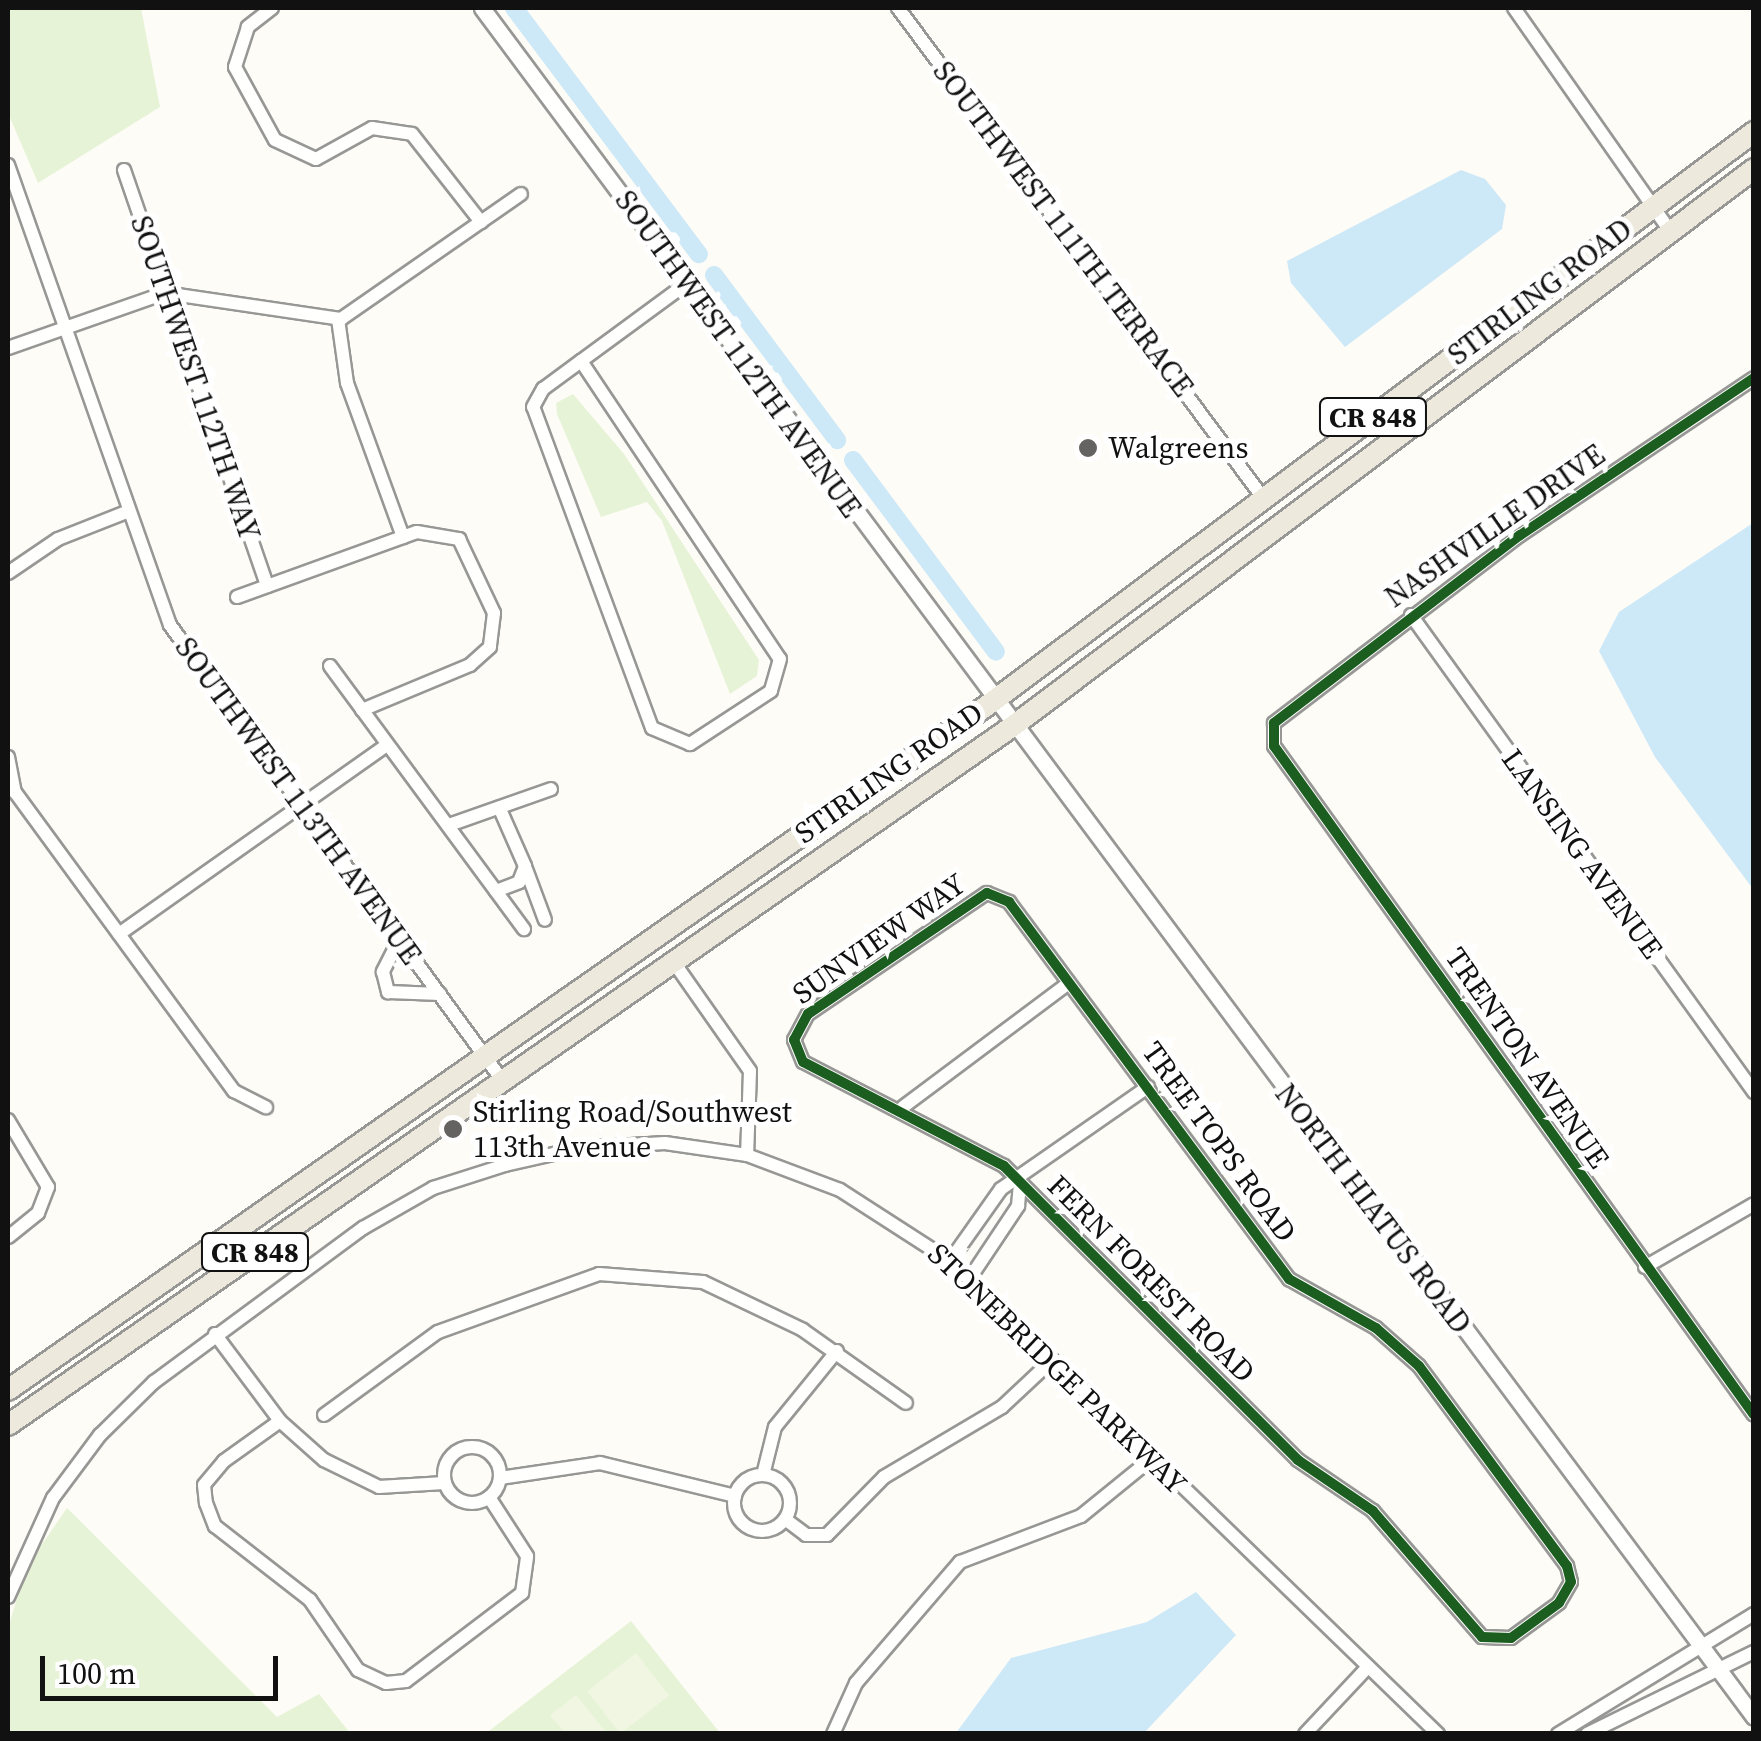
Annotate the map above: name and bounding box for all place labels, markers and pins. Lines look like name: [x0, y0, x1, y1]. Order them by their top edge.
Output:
place label: Walgreens: [1108, 430, 1248, 466]
marker: Walgreens: [1077, 437, 1099, 459]
place label: Stirling Road/Southwest 113th Avenue: [473, 1094, 792, 1164]
marker: Stirling Road/Southwest 113th Avenue: [442, 1118, 464, 1140]

